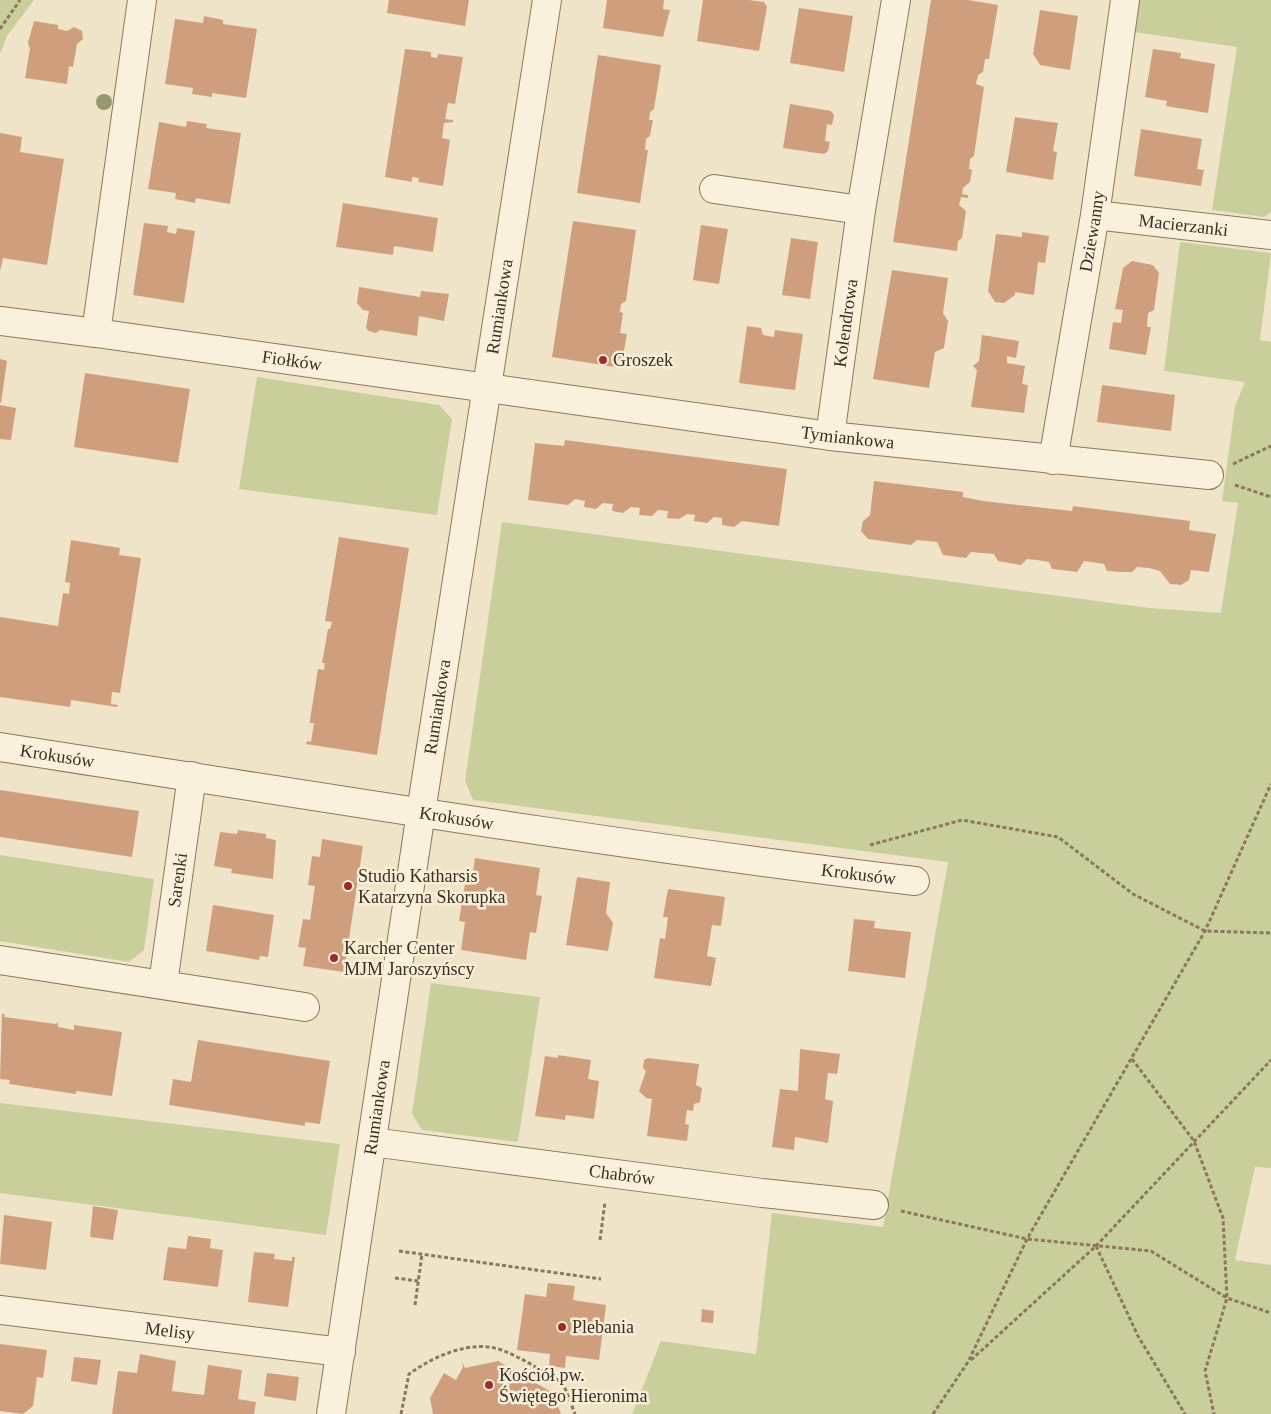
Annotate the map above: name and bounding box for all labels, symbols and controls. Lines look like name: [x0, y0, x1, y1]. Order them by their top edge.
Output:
street label: Dziewanny: [1075, 189, 1108, 273]
street label: Macierzanki: [1138, 210, 1229, 240]
street label: Rumiankowa: [482, 258, 517, 356]
street label: Kolendrowa: [830, 278, 861, 369]
street label: Fiołków: [261, 346, 323, 375]
place label: Groszek: [613, 350, 673, 370]
marker: Groszek: [597, 354, 609, 366]
street label: Tymiankowa: [800, 422, 895, 453]
street label: Rumiankowa: [420, 658, 455, 756]
street label: Krokusów: [19, 740, 96, 772]
street label: Krokusów: [418, 803, 495, 834]
street label: Sarenki: [164, 851, 191, 909]
street label: Krokusów: [820, 860, 897, 889]
place label: Studio Katharsis Katarzyna Skorupka: [358, 866, 505, 907]
marker: Studio Katharsis Katarzyna Skorupka: [342, 880, 354, 892]
place label: Karcher Center MJM Jaroszyńscy: [344, 938, 475, 979]
marker: Karcher Center MJM Jaroszyńscy: [328, 952, 340, 964]
street label: Rumiankowa: [360, 1058, 394, 1156]
street label: Chabrów: [588, 1160, 656, 1189]
place label: Plebania: [572, 1317, 634, 1337]
street label: Melisy: [144, 1318, 196, 1344]
marker: Plebania: [556, 1321, 568, 1333]
place label: Kościół pw. Świętego Hieronima: [499, 1365, 647, 1406]
marker: Kościół pw. Świętego Hieronima: [483, 1379, 495, 1391]

